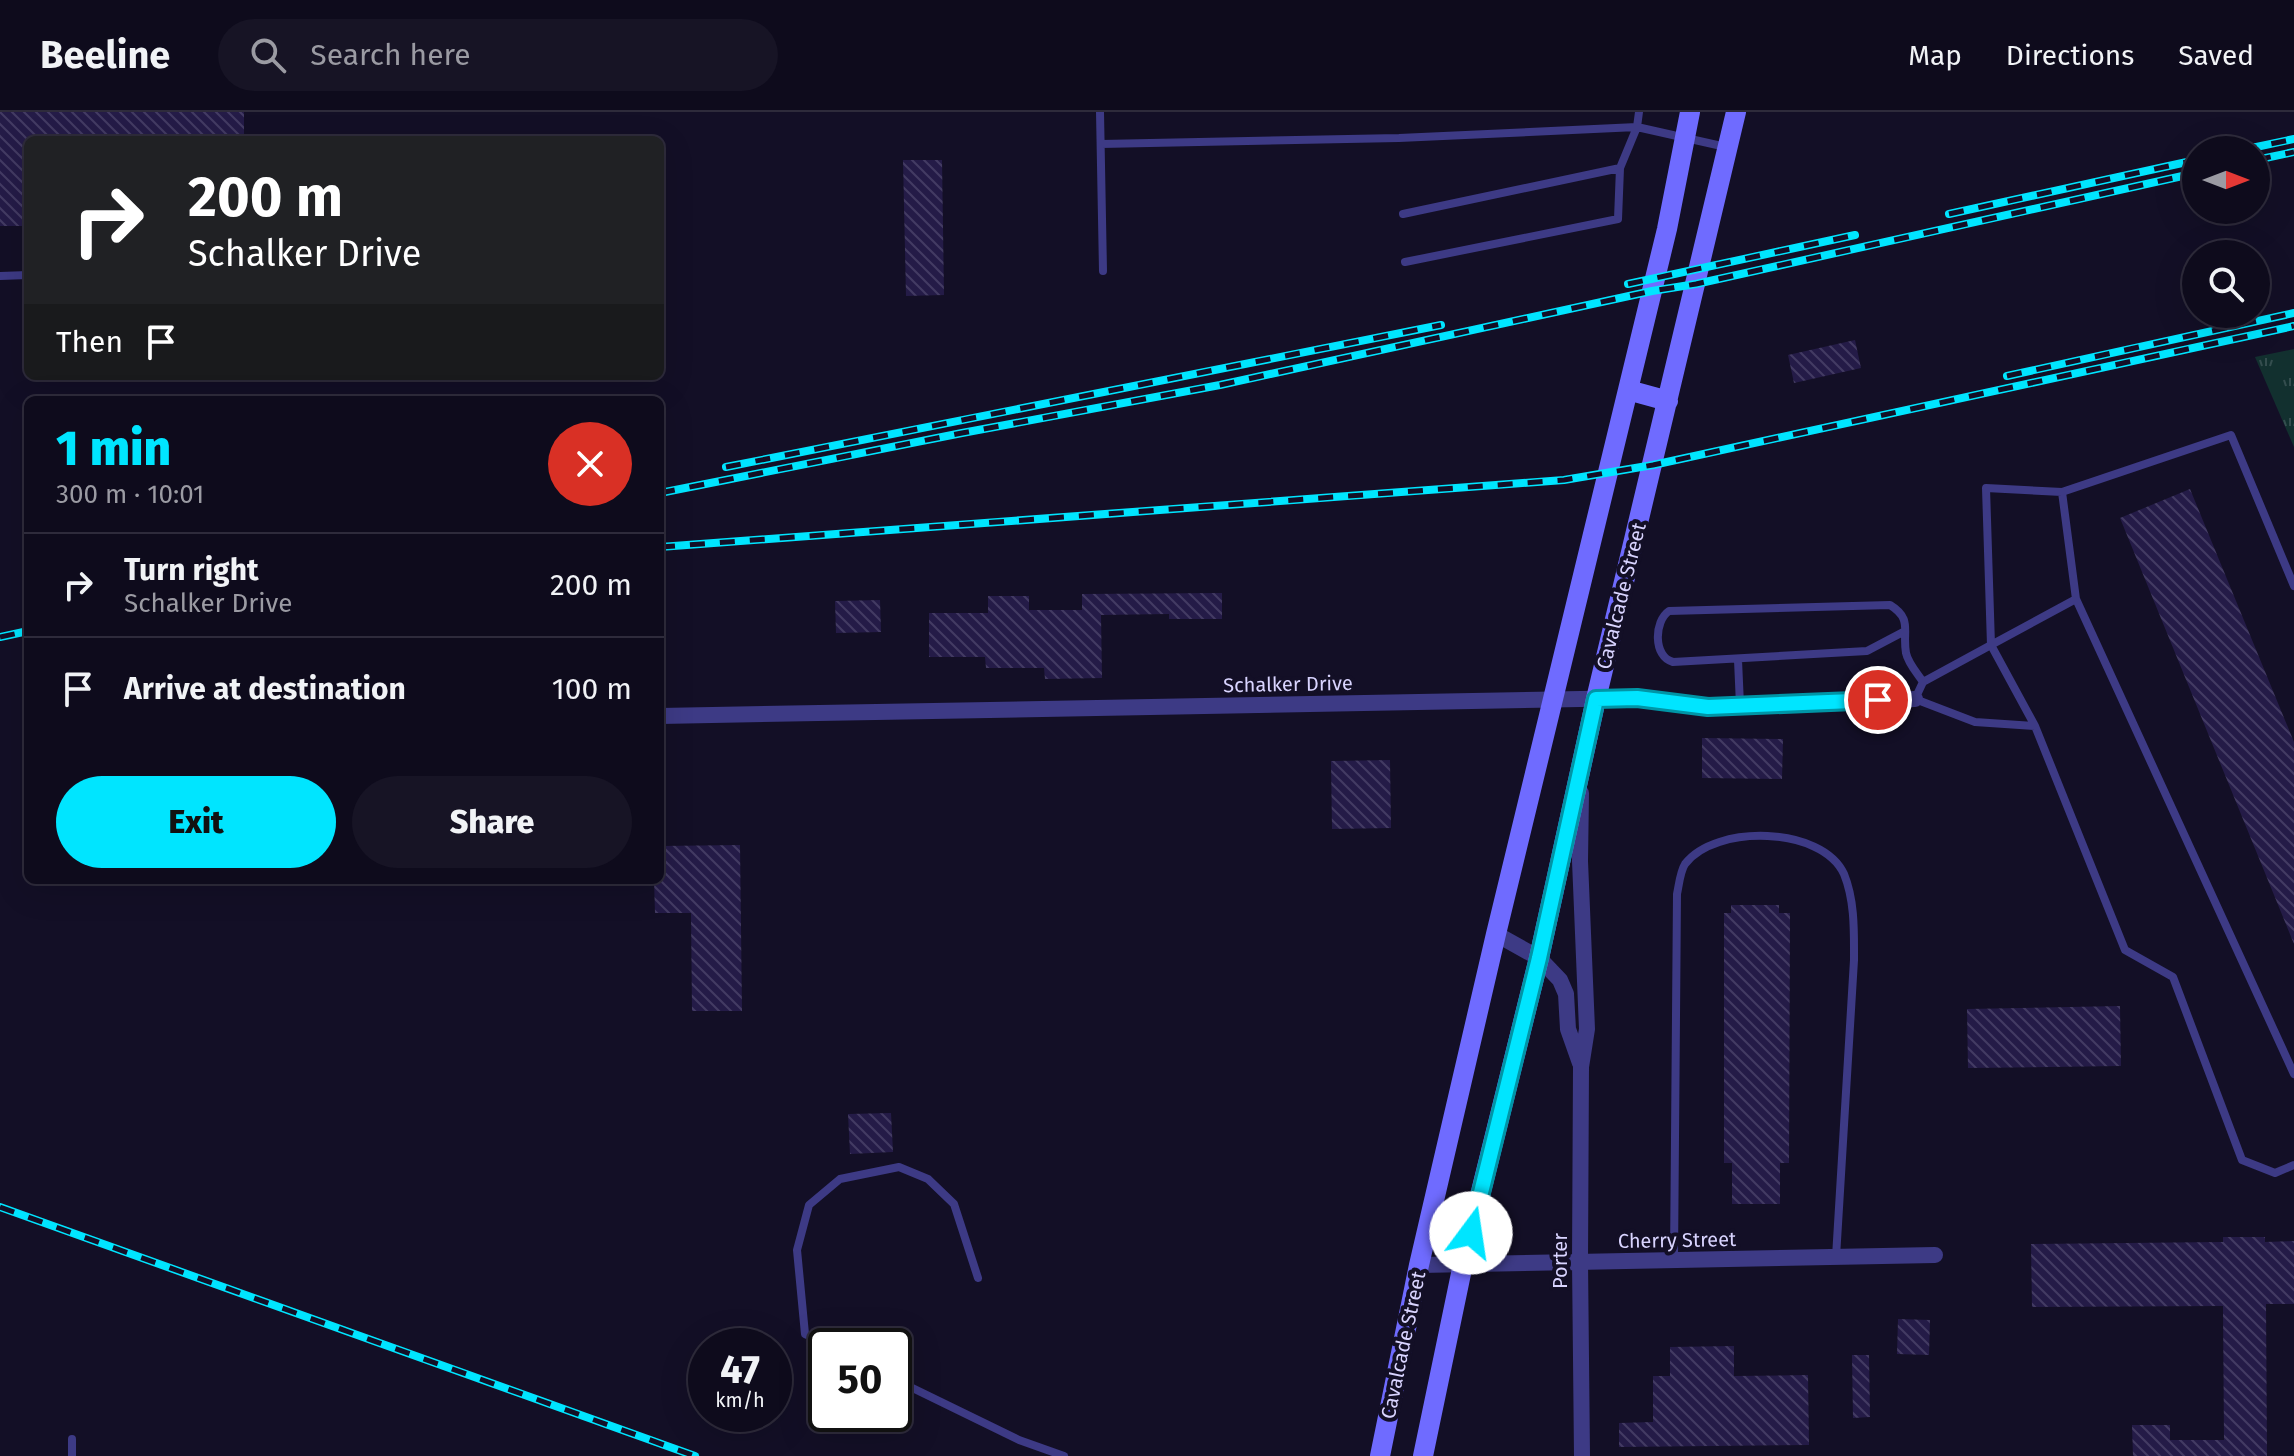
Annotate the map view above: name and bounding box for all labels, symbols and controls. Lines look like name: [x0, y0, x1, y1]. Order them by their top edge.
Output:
search box: [218, 19, 778, 91]
text: Beeline: [40, 32, 170, 78]
icon: search: [246, 33, 290, 77]
text: Search here: [310, 37, 471, 73]
text: Map: [1908, 39, 1962, 72]
text: Directions: [2006, 39, 2134, 72]
text: Saved: [2178, 39, 2254, 72]
north arrow: [2182, 136, 2270, 224]
map controls: [2182, 136, 2270, 328]
text: 200 m: [188, 164, 343, 231]
icon: right: [56, 168, 160, 272]
text: Schalker Drive: [188, 232, 421, 276]
button: search: [2182, 240, 2270, 328]
icon: arrive: [139, 320, 183, 364]
text: Then: [56, 324, 123, 360]
text: 1 min: [56, 420, 171, 478]
button: close: [548, 422, 632, 506]
text: 300 m · 10:01: [56, 479, 204, 510]
street label: Cavalcade Street: [1591, 519, 1651, 672]
text: Turn right: [124, 552, 259, 588]
icon: right: [56, 563, 100, 607]
text: 200 m: [550, 567, 632, 603]
text: Schalker Drive: [124, 588, 292, 619]
pin: [1844, 666, 1912, 734]
icon: arrive: [56, 667, 100, 711]
text: Arrive at destination: [124, 671, 406, 707]
text: 100 m: [552, 671, 632, 707]
street label: Schalker Drive: [1223, 671, 1353, 697]
icon: arrive: [1856, 678, 1900, 722]
button: Exit: [56, 776, 336, 868]
button: Share: [352, 776, 632, 868]
position arrow: [1429, 1191, 1513, 1275]
street label: Cherry Street: [1618, 1227, 1737, 1253]
street label: Porter: [1548, 1233, 1572, 1289]
street label: Cavalcade Street: [1376, 1268, 1431, 1421]
speed limit sign: 50: [808, 1328, 912, 1432]
text: 47: [720, 1346, 760, 1394]
text: km/h: [715, 1388, 765, 1412]

